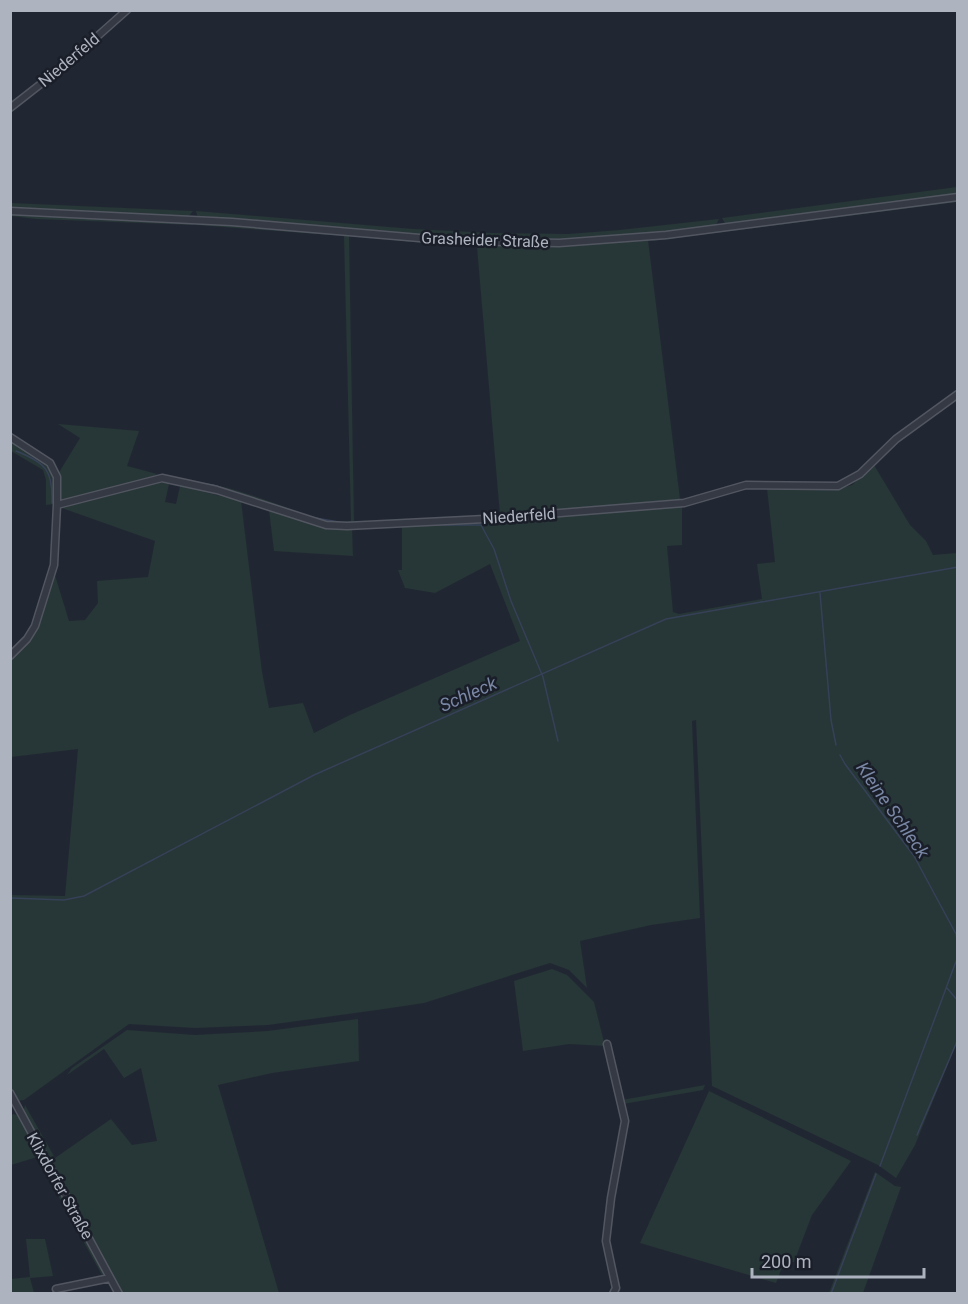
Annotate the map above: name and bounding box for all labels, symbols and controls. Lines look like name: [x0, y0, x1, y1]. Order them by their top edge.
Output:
street label: Niederfeld: [35, 29, 103, 91]
street label: Grasheider Straße: [421, 228, 549, 252]
street label: Niederfeld: [482, 504, 556, 528]
water label: Schleck: [436, 672, 501, 716]
water label: Kleine Schleck: [852, 758, 935, 863]
street label: Klixdorfer Straße: [23, 1129, 97, 1243]
scale bar: [752, 1241, 924, 1279]
text: 200 m: [761, 1251, 812, 1272]

